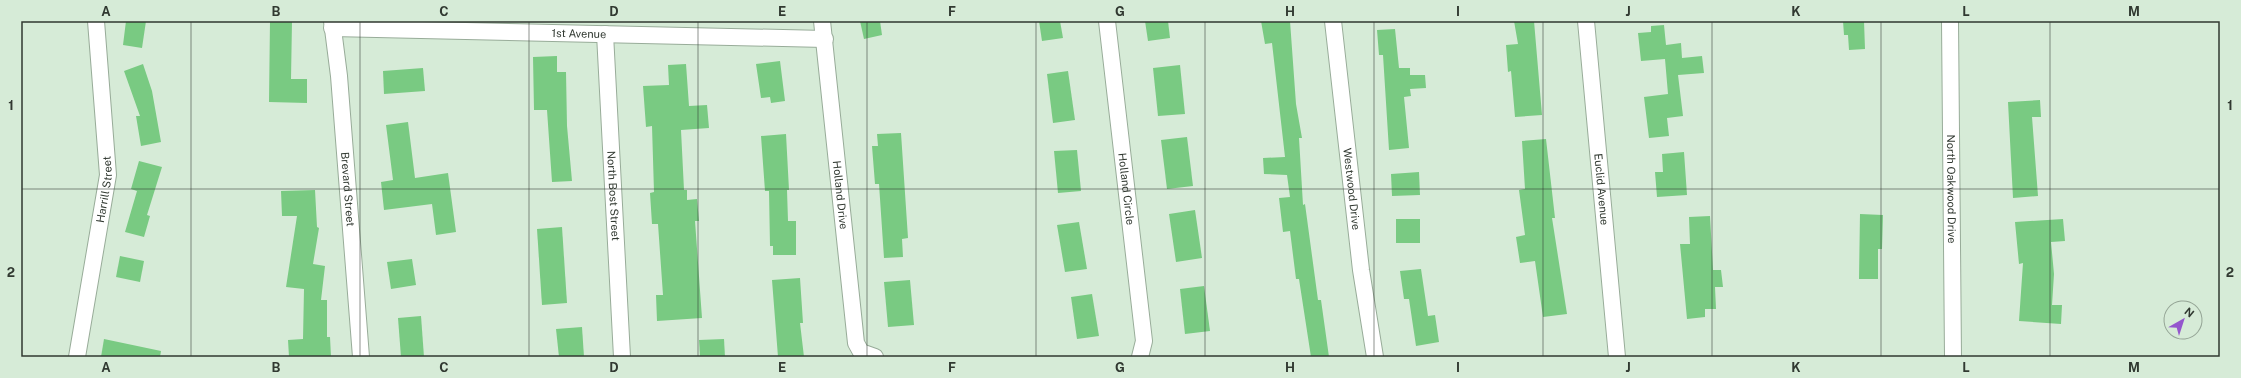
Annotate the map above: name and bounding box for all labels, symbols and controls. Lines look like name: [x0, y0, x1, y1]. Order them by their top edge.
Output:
text: A: [101, 4, 111, 19]
text: B: [272, 4, 281, 19]
text: C: [439, 4, 449, 19]
text: D: [609, 4, 619, 19]
text: E: [778, 4, 786, 19]
text: F: [948, 4, 956, 19]
text: G: [1115, 4, 1125, 19]
text: H: [1285, 4, 1295, 19]
text: I: [1456, 4, 1460, 19]
text: J: [1625, 4, 1631, 19]
text: K: [1791, 4, 1801, 19]
text: L: [1962, 4, 1970, 19]
text: M: [2128, 4, 2140, 19]
street label: 1st Avenue: [551, 27, 606, 40]
text: 1: [8, 98, 14, 113]
text: 1: [2227, 98, 2233, 113]
street label: North Oakwood Drive: [1945, 135, 1958, 243]
street label: Westwood Drive: [1341, 147, 1362, 231]
street label: North Bost Street: [605, 150, 622, 241]
street label: Brevard Street: [339, 151, 357, 227]
street label: Holland Circle: [1116, 152, 1137, 226]
street label: Euclid Avenue: [1592, 153, 1611, 226]
street label: Harrill Street: [94, 156, 114, 224]
street label: Holland Drive: [831, 160, 850, 230]
text: 2: [7, 265, 15, 280]
text: 2: [2226, 265, 2234, 280]
north arrow: [2163, 300, 2203, 340]
text: N: [2182, 305, 2196, 320]
text: A: [101, 360, 111, 375]
text: B: [272, 360, 281, 375]
text: C: [439, 360, 449, 375]
text: D: [609, 360, 619, 375]
text: E: [778, 360, 786, 375]
text: F: [948, 360, 956, 375]
text: G: [1115, 360, 1125, 375]
text: H: [1285, 360, 1295, 375]
text: I: [1456, 360, 1460, 375]
text: J: [1625, 360, 1631, 375]
text: K: [1791, 360, 1801, 375]
text: L: [1962, 360, 1970, 375]
text: M: [2128, 360, 2140, 375]

